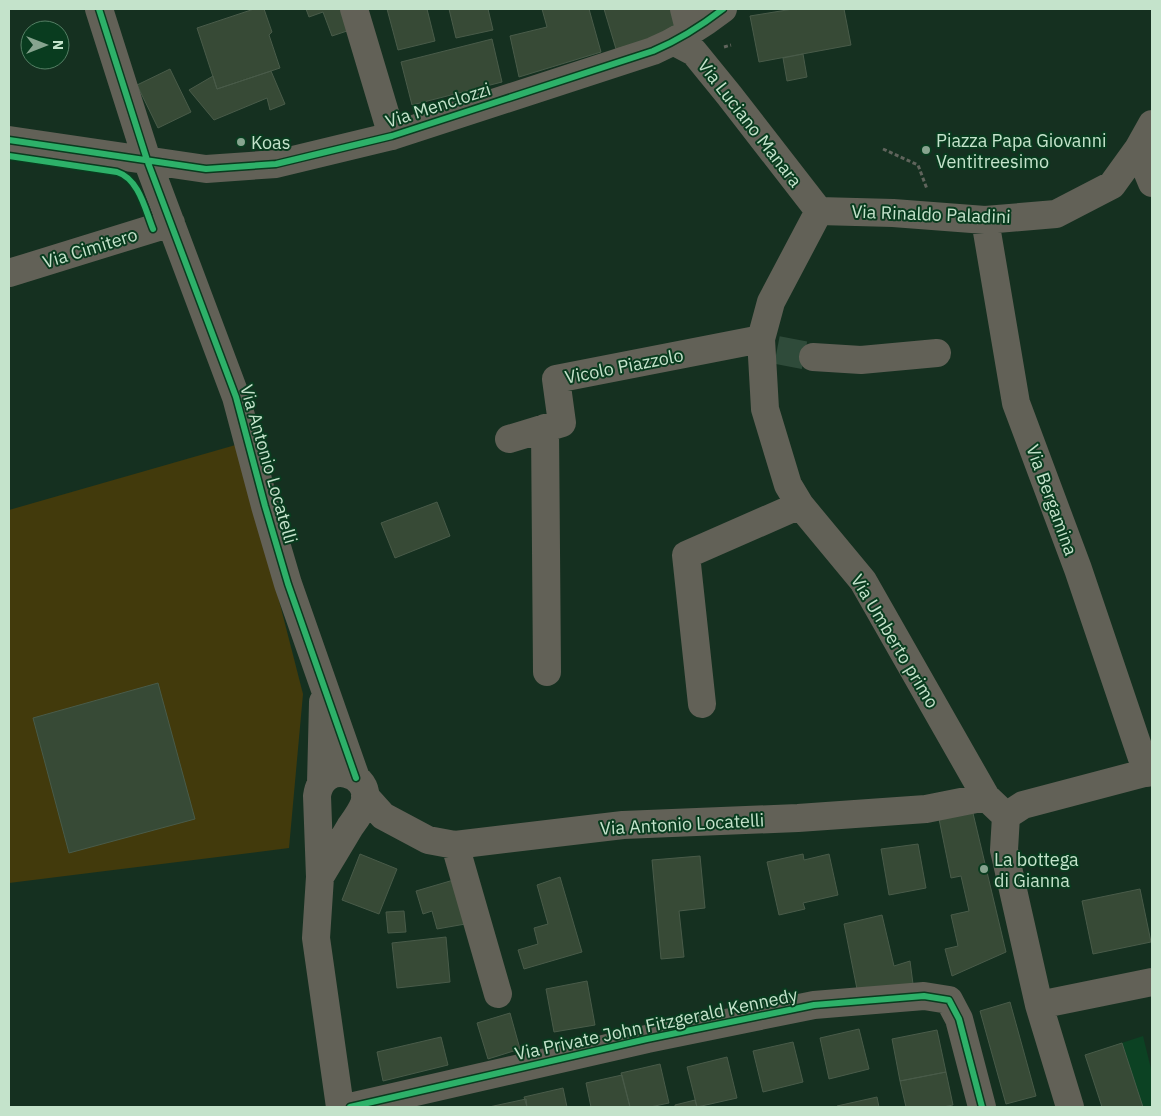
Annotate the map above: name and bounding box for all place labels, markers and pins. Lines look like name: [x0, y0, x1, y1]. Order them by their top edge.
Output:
place label: Piazza Papa Giovanni Ventitreesimo: [936, 129, 1106, 173]
place label: Koas: [251, 131, 290, 154]
marker: Koas: [235, 136, 247, 148]
marker: Piazza Papa Giovanni Ventitreesimo: [920, 144, 932, 156]
place label: La bottega di Gianna: [994, 848, 1079, 892]
marker: La bottega di Gianna: [978, 863, 990, 875]

